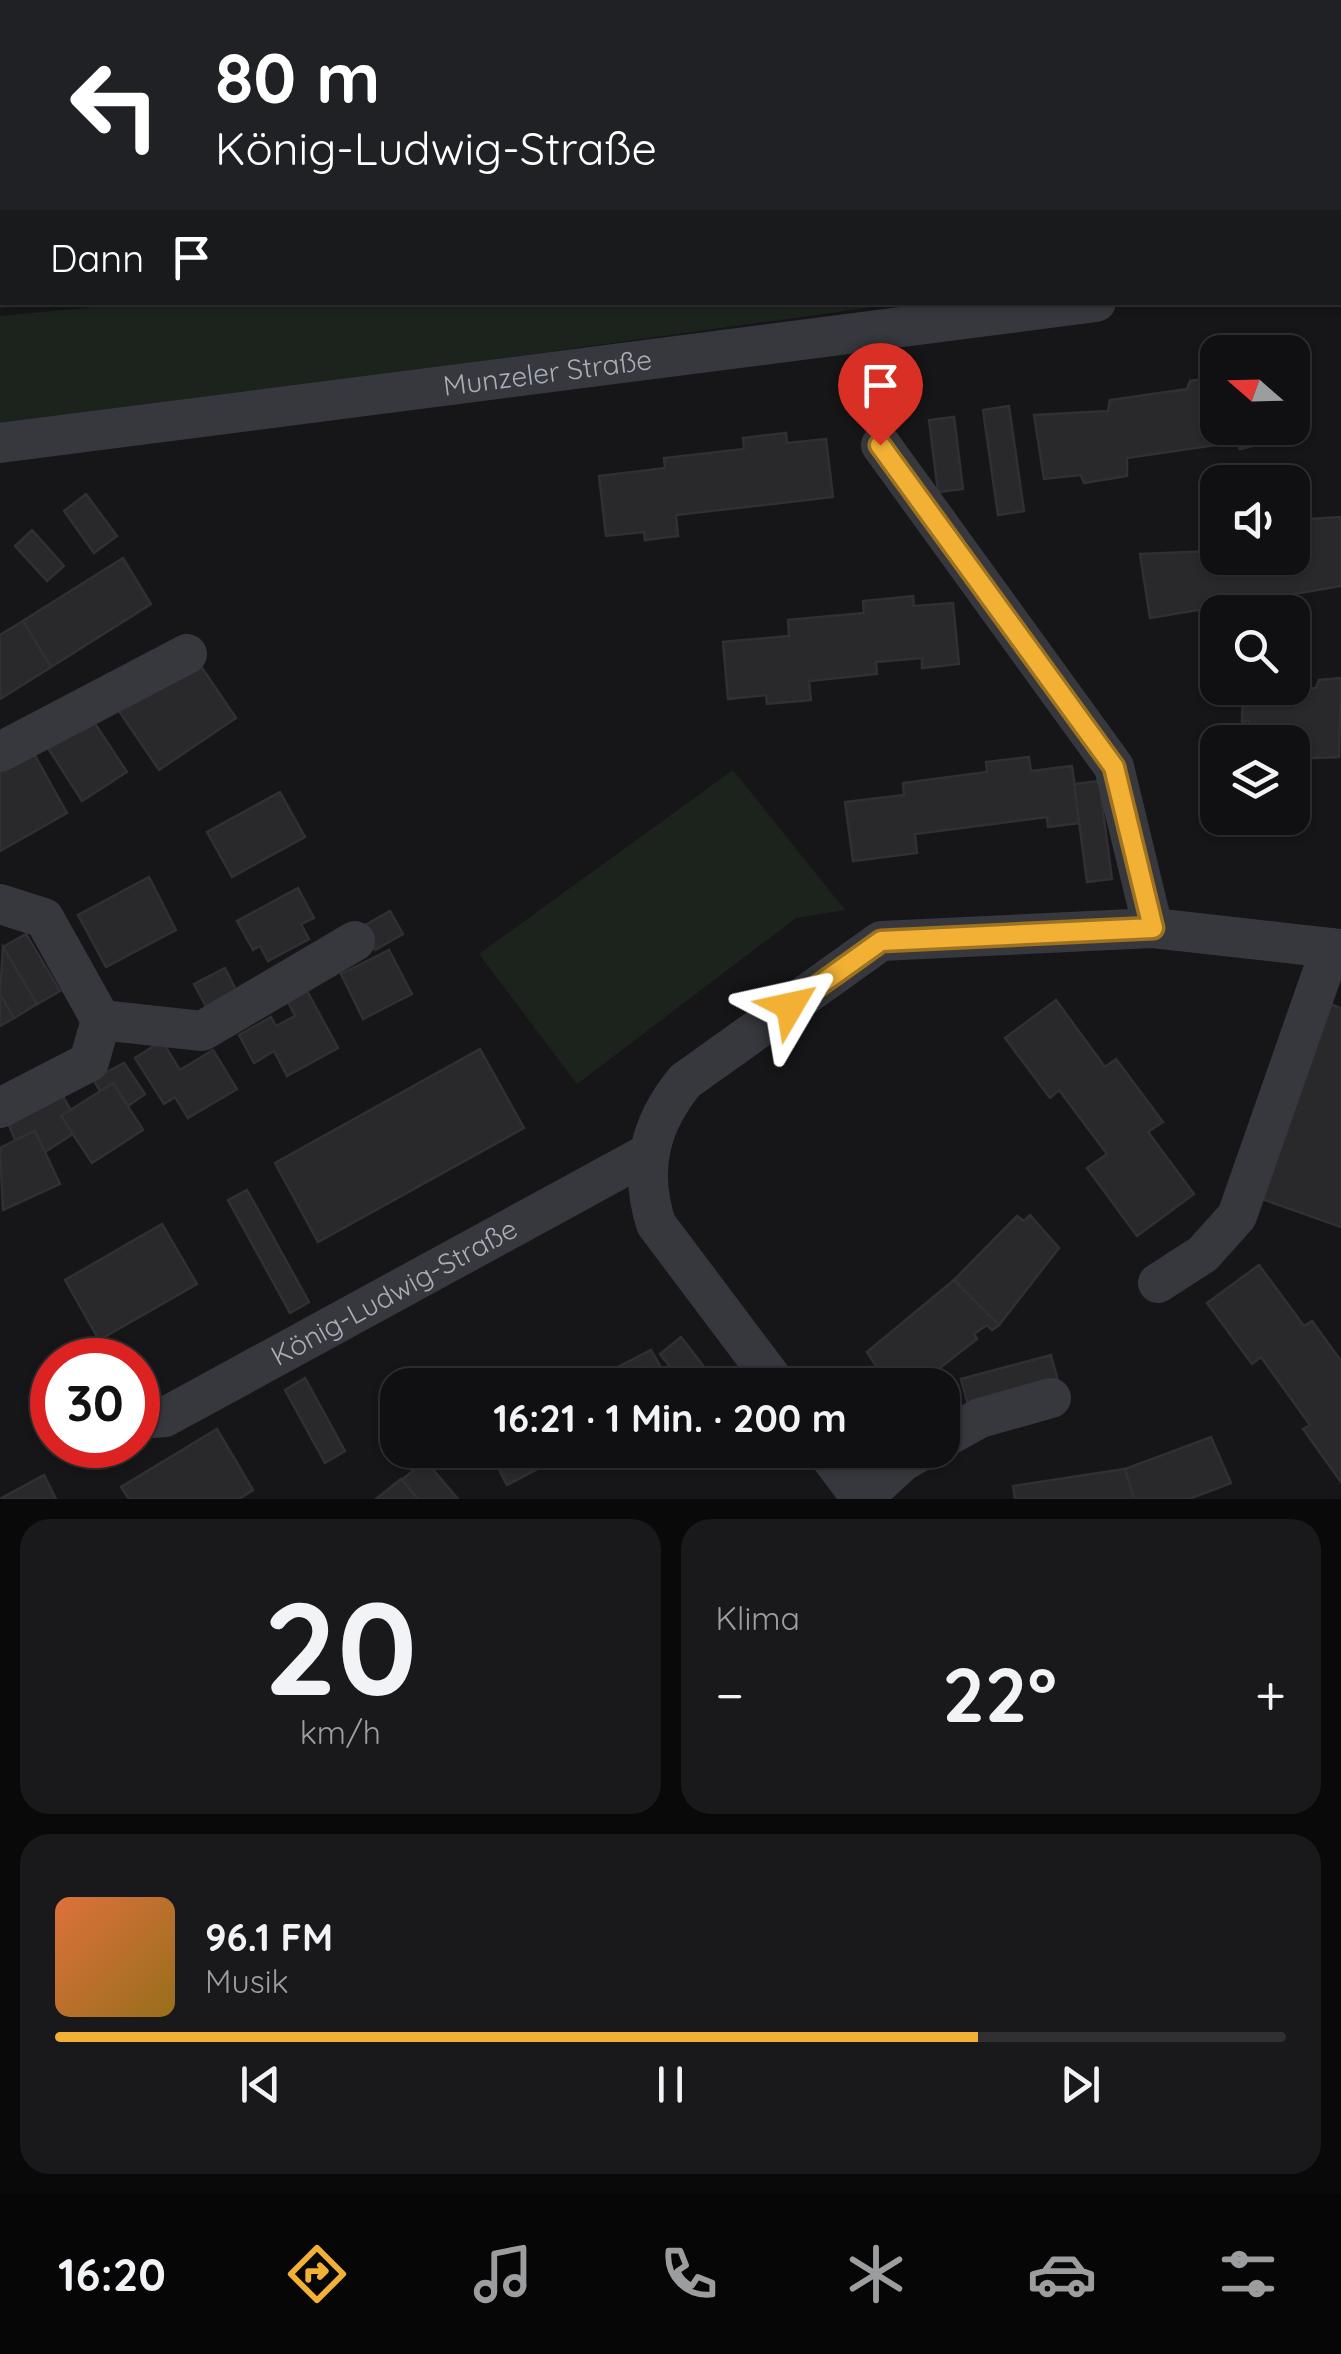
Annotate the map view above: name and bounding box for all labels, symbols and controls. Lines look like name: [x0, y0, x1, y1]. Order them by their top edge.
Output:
text: 80 m: [215, 33, 380, 121]
icon: left: [50, 40, 180, 170]
text: König-Ludwig-Straße: [215, 120, 657, 176]
icon: arrive: [164, 230, 219, 285]
text: Dann: [50, 234, 144, 282]
north arrow: [1200, 335, 1310, 445]
map controls: [1200, 335, 1310, 835]
street label: Munzeler Straße: [441, 341, 654, 403]
pin: [838, 343, 923, 446]
icon: arrive: [853, 358, 908, 413]
button: sound: [1200, 465, 1310, 575]
button: search: [1200, 595, 1310, 705]
button: layers: [1200, 725, 1310, 835]
position arrow: [738, 954, 842, 1058]
street label: König-Ludwig-Straße: [265, 1210, 523, 1373]
speed limit sign: 30: [30, 1338, 160, 1468]
text: 16:21 · 1 Min. · 200 m: [493, 1394, 847, 1442]
text: 20: [263, 1565, 417, 1728]
text: Klima: [716, 1598, 800, 1638]
text: 22°: [942, 1647, 1057, 1741]
text: −: [716, 1660, 744, 1729]
text: +: [1255, 1660, 1286, 1729]
text: km/h: [300, 1712, 381, 1752]
text: 96.1 FM: [205, 1913, 333, 1961]
text: Musik: [205, 1961, 289, 2001]
icon: previous: [233, 2057, 288, 2112]
icon: pause: [643, 2057, 698, 2112]
icon: next: [1053, 2057, 1108, 2112]
icon: directions: [282, 2239, 352, 2309]
icon: music: [468, 2239, 538, 2309]
icon: phone: [654, 2239, 724, 2309]
icon: climate: [841, 2239, 911, 2309]
icon: car: [1027, 2239, 1097, 2309]
icon: filters: [1213, 2239, 1283, 2309]
text: 16:20: [58, 2246, 166, 2302]

